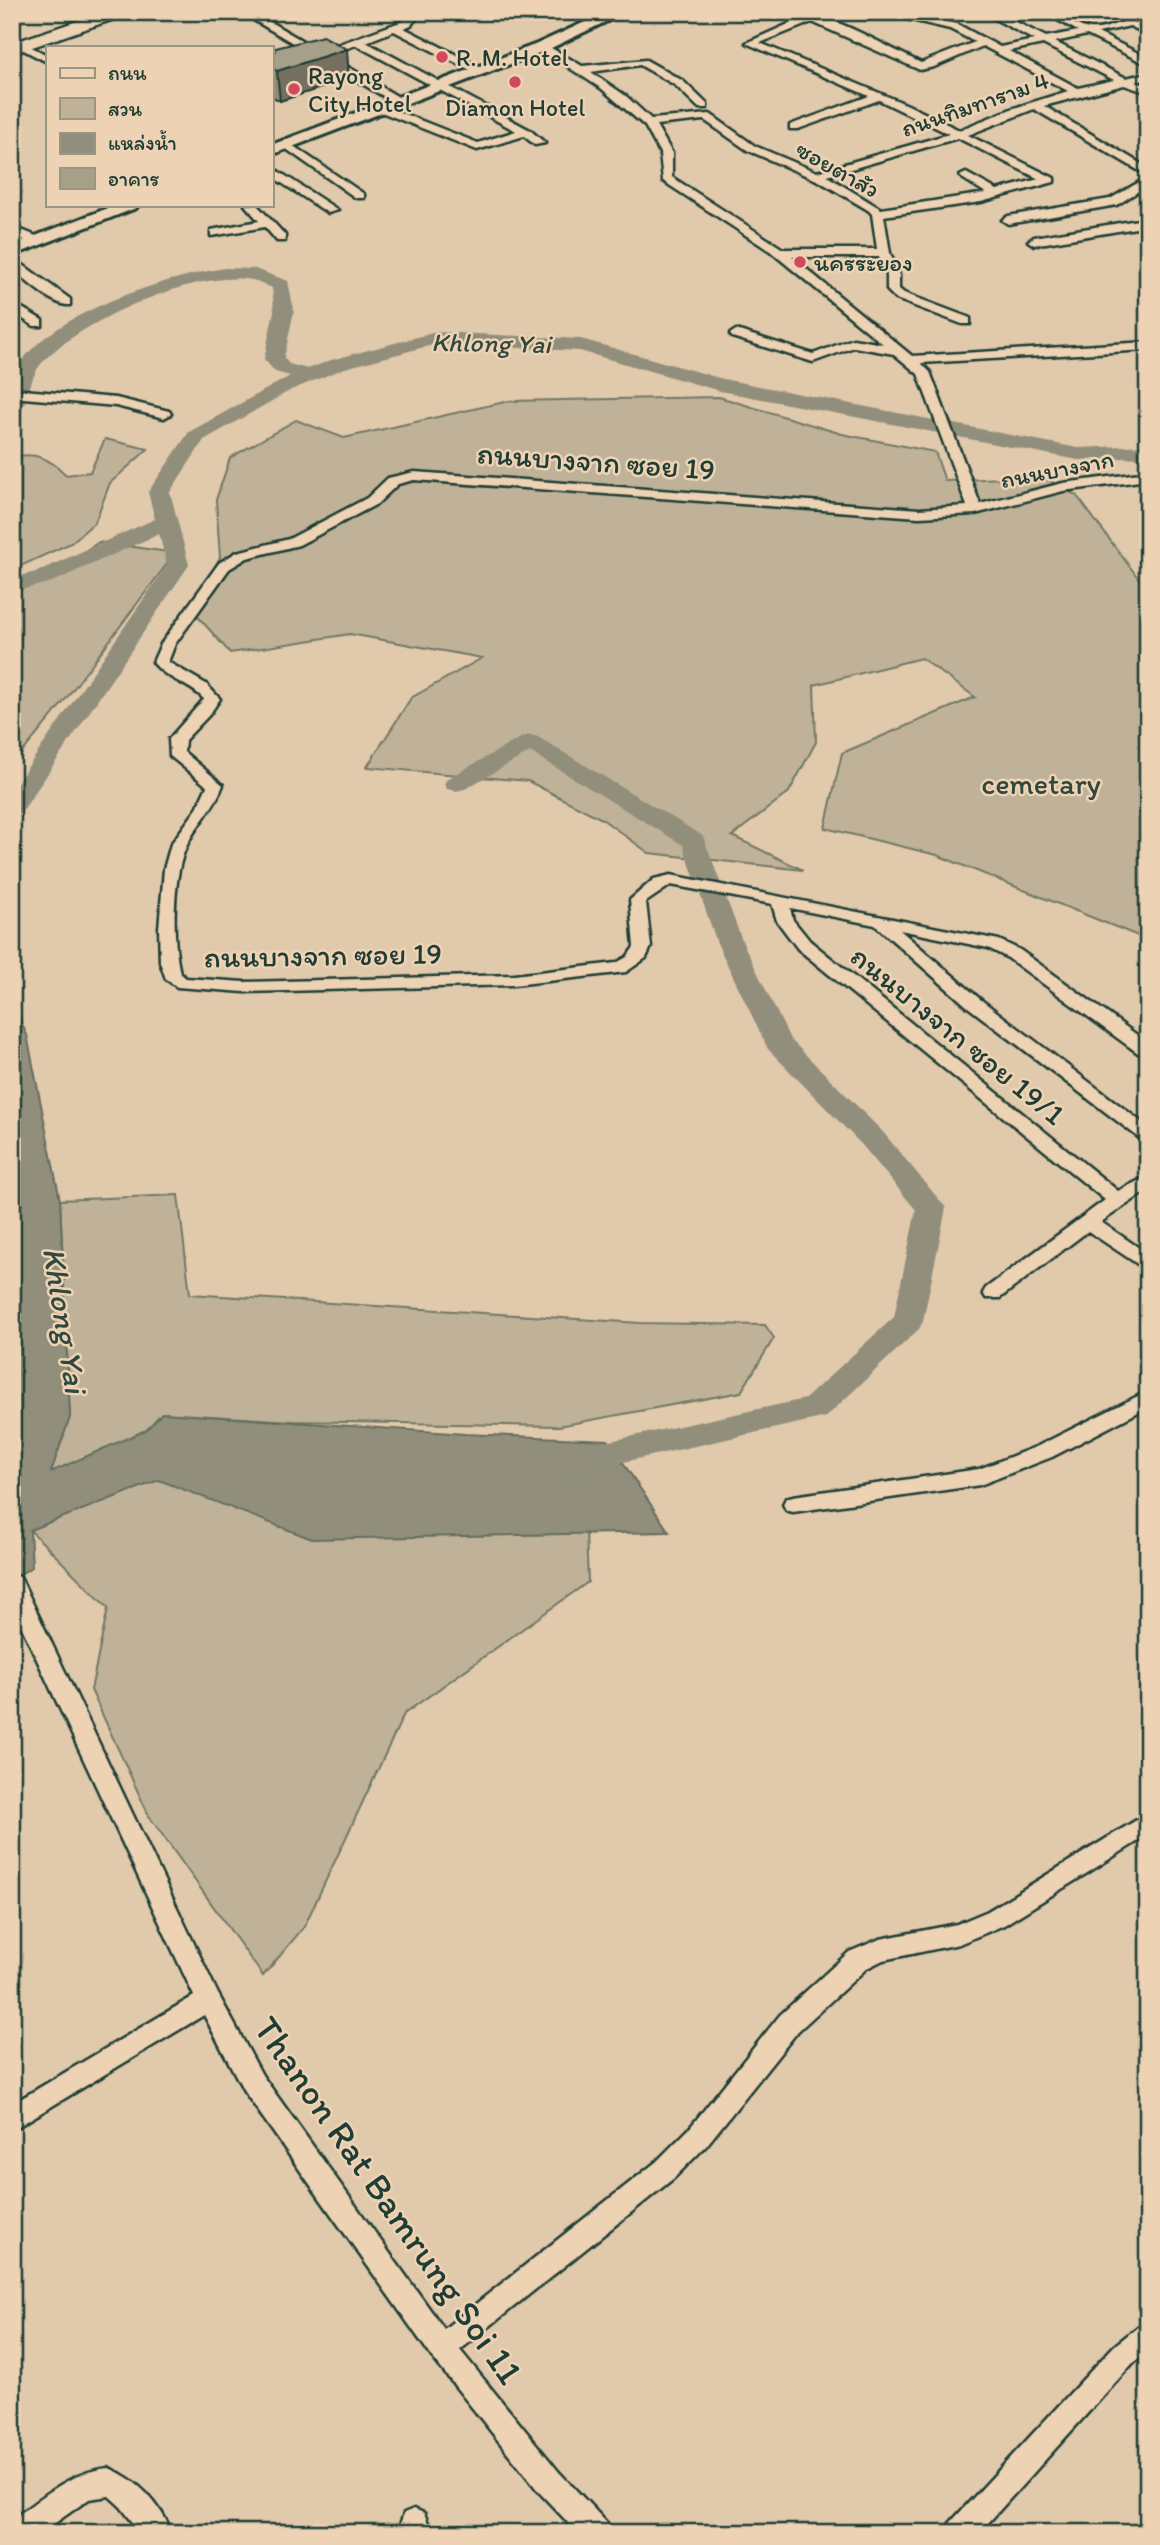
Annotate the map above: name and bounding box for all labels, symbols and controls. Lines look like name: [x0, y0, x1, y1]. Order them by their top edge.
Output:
place label: R. M. Hotel: [456, 43, 569, 72]
legend: [46, 46, 273, 206]
marker: R. M. Hotel: [434, 49, 450, 65]
text: ถนน: [108, 60, 147, 85]
place label: Rayong City Hotel: [308, 61, 412, 118]
street label: ถนนทิมทาราม 4: [897, 65, 1053, 143]
marker: Diamon Hotel: [507, 74, 523, 90]
marker: Rayong City Hotel: [286, 81, 302, 97]
place label: Diamon Hotel: [445, 93, 585, 122]
text: สวน: [108, 96, 142, 121]
text: แหล่งน้ำ: [108, 130, 177, 155]
street label: ซอยตาสัว: [791, 134, 885, 204]
text: อาคาร: [108, 166, 160, 191]
place label: นครระยอง: [814, 248, 913, 277]
marker: นครระยอง: [792, 254, 808, 270]
water label: Khlong Yai: [431, 326, 553, 360]
street label: ถนนบางจาก ซอย 19: [476, 434, 716, 488]
street label: ถนนบางจาก: [998, 444, 1116, 494]
park label: cemetary: [981, 765, 1101, 802]
street label: ถนนบางจาก ซอย 19: [204, 934, 442, 976]
street label: ถนนบางจาก ซอย 19/1: [843, 937, 1073, 1133]
water label: Khlong Yai: [35, 1244, 96, 1398]
street label: Thanon Rat Bamrung Soi 11: [245, 2008, 533, 2392]

